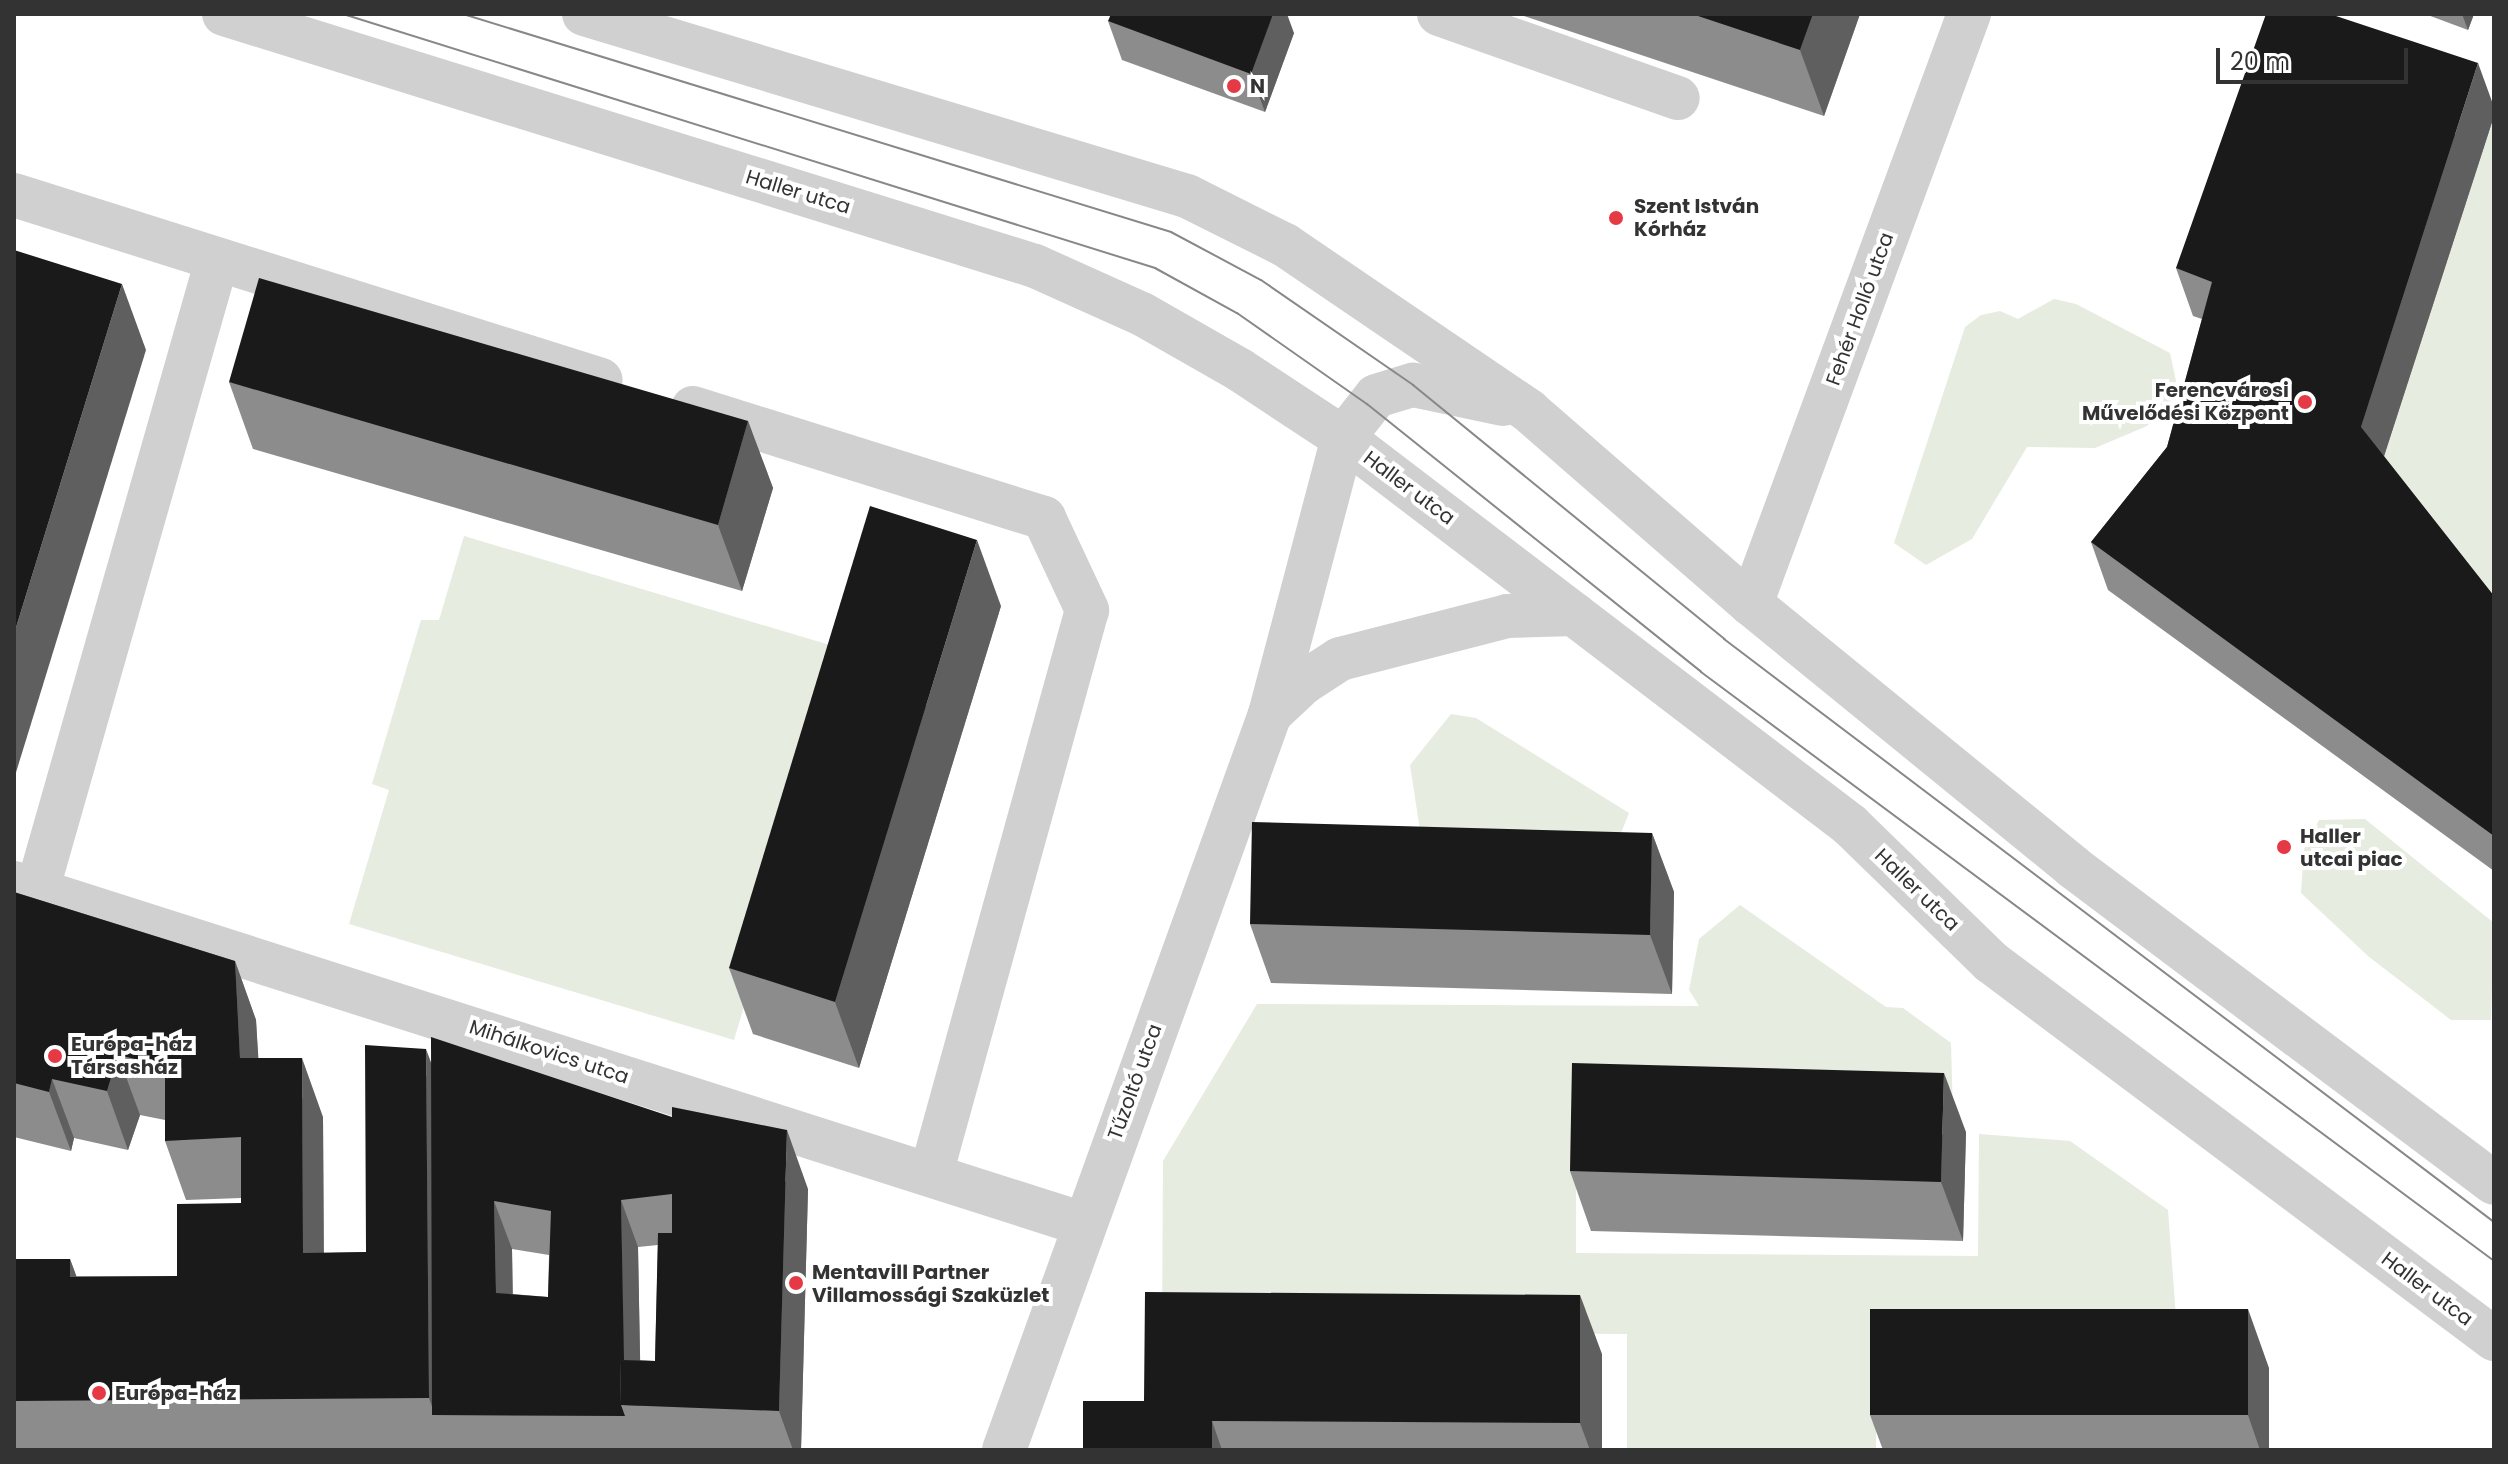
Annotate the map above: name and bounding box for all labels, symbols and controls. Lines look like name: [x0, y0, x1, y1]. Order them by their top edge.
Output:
scale bar: [2220, 32, 2412, 82]
text: 20 m: [2230, 45, 2290, 78]
place label: N: [1250, 74, 1265, 98]
marker: N: [1225, 77, 1243, 95]
street label: Haller utca: [743, 165, 853, 219]
place label: Szent István Kórház: [1634, 194, 1759, 241]
marker: Szent István Kórház: [1605, 207, 1627, 229]
street label: Fehér Holló utca: [1821, 229, 1899, 389]
place label: Ferencvárosi Művelődési Központ: [2082, 378, 2289, 425]
marker: Ferencvárosi Művelődési Központ: [2296, 393, 2314, 411]
street label: Haller utca: [1359, 446, 1459, 530]
place label: Haller utcai piac: [2300, 824, 2403, 871]
marker: Haller utcai piac: [2275, 838, 2293, 856]
street label: Haller utca: [1870, 844, 1964, 936]
street label: Mihálkovics utca: [466, 1015, 632, 1089]
street label: Tűzoltó utca: [1103, 1021, 1167, 1143]
place label: Európa-ház Társasház: [71, 1032, 192, 1079]
marker: Európa-ház Társasház: [46, 1047, 64, 1065]
street label: Haller utca: [2377, 1247, 2477, 1331]
place label: Mentavill Partner Villamossági Szaküzlet: [812, 1260, 1049, 1307]
marker: Mentavill Partner Villamossági Szaküzlet: [787, 1274, 805, 1292]
place label: Európa-ház: [115, 1381, 236, 1405]
marker: Európa-ház: [90, 1384, 108, 1402]

